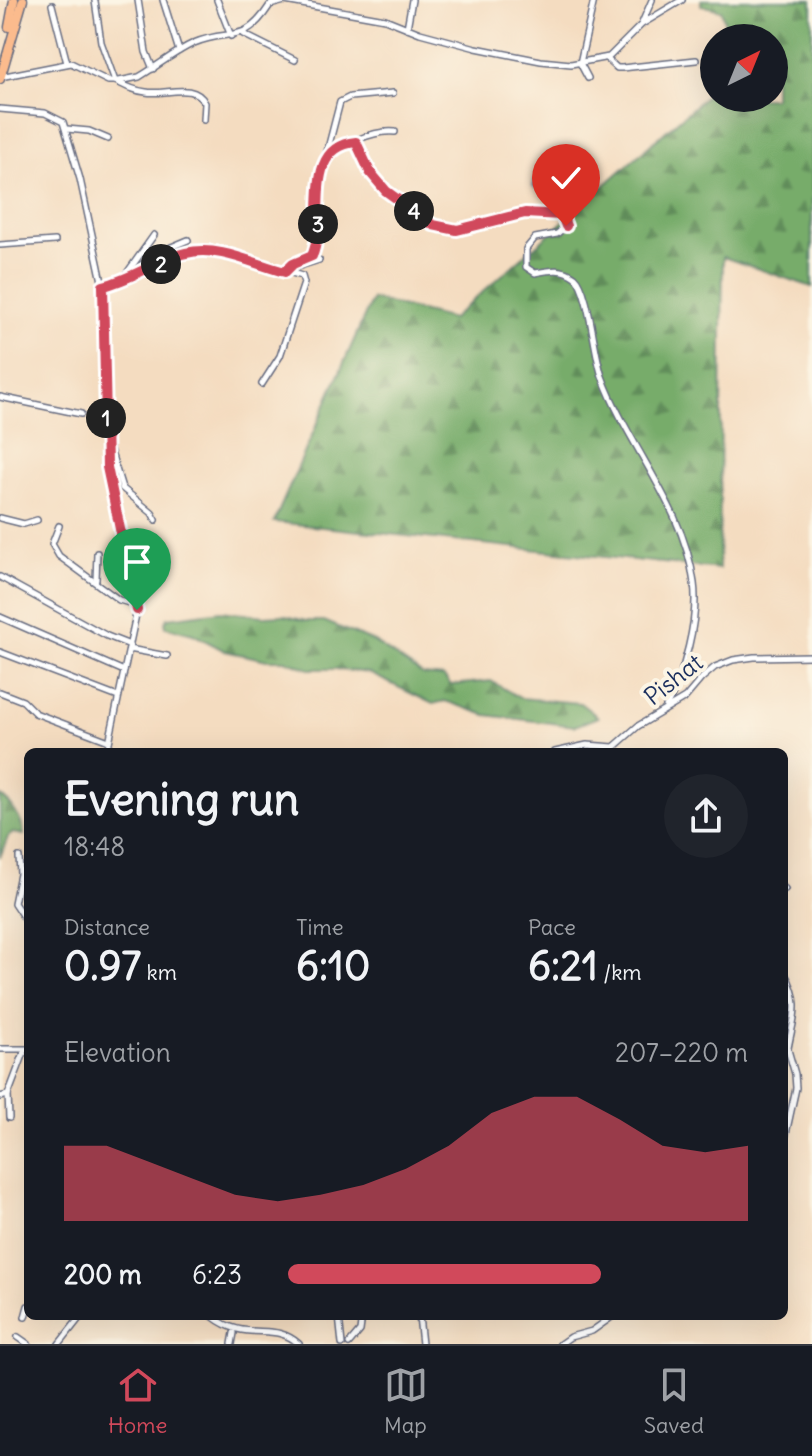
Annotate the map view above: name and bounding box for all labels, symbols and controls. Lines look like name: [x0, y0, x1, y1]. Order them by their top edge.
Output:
north arrow: [700, 24, 788, 112]
map controls: [700, 24, 788, 112]
pin: [532, 144, 600, 226]
icon: check: [544, 156, 588, 200]
pin: 4: [394, 191, 434, 231]
text: 4: [408, 197, 420, 225]
pin: 3: [298, 204, 338, 244]
text: 3: [312, 210, 324, 238]
pin: 2: [141, 244, 181, 284]
text: 2: [155, 250, 167, 278]
pin: 1: [86, 398, 126, 438]
text: 1: [102, 404, 110, 432]
pin: [103, 528, 171, 610]
icon: arrive: [115, 540, 159, 584]
street label: Pishat: [638, 647, 708, 711]
text: Evening run: [64, 772, 299, 827]
button: share: [664, 774, 748, 858]
text: 18:48: [64, 830, 125, 863]
text: Distance: [64, 913, 150, 941]
text: Time: [296, 913, 344, 941]
text: Pace: [528, 913, 576, 941]
text: 0.97: [64, 941, 141, 991]
text: 6:10: [296, 941, 370, 991]
text: 6:21: [528, 941, 598, 991]
text: km: [141, 958, 177, 986]
text: /km: [598, 958, 642, 986]
text: Elevation: [64, 1036, 171, 1069]
text: 207–220 m: [615, 1036, 748, 1069]
text: 200 m: [64, 1258, 141, 1291]
text: 6:23: [192, 1258, 242, 1291]
tab: Home: [108, 1363, 167, 1439]
tab: Map: [384, 1363, 428, 1439]
tab: Saved: [644, 1363, 704, 1439]

